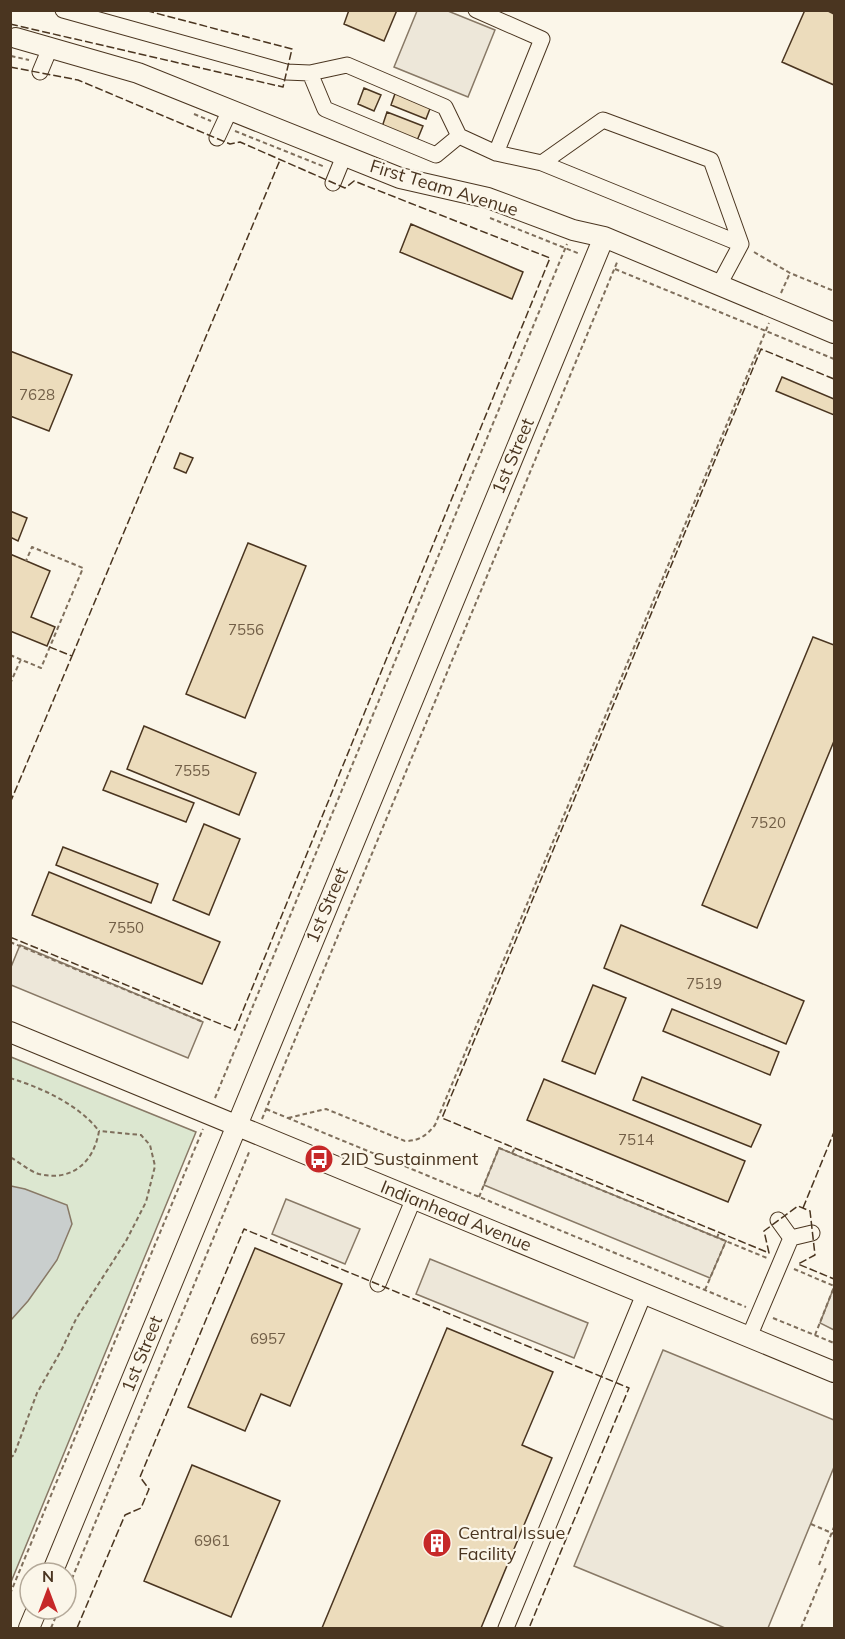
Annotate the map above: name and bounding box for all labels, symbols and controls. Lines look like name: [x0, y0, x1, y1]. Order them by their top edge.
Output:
street label: First Team Avenue: [367, 154, 521, 221]
house number: 7628: [19, 385, 55, 404]
street label: 1st Street: [486, 414, 539, 497]
house number: 7556: [228, 620, 264, 639]
house number: 7555: [174, 761, 210, 780]
house number: 7520: [750, 813, 786, 832]
street label: 1st Street: [300, 863, 353, 946]
house number: 7550: [108, 918, 144, 937]
house number: 7519: [686, 974, 722, 993]
house number: 7514: [618, 1130, 654, 1149]
bus stop icon: 2ID Sustainment: [303, 1143, 335, 1175]
place label: 2ID Sustainment: [340, 1147, 478, 1170]
street label: Indianhead Avenue: [377, 1175, 535, 1256]
street label: 1st Street: [116, 1312, 167, 1395]
house number: 6957: [250, 1329, 286, 1348]
place label: Central Issue Facility: [458, 1521, 565, 1565]
building icon: Central Issue Facility: [421, 1527, 453, 1559]
house number: 6961: [194, 1531, 230, 1550]
north arrow: [18, 1561, 78, 1621]
text: N: [42, 1566, 54, 1586]

